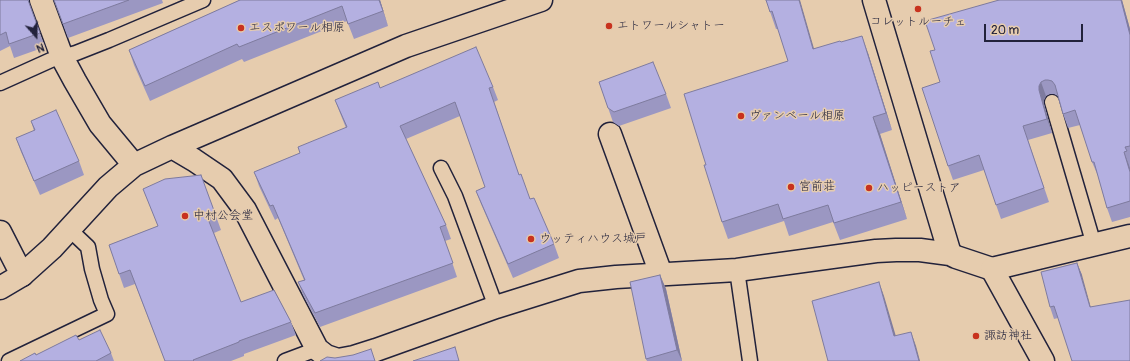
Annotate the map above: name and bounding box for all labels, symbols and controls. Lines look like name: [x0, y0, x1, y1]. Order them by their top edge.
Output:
marker: コレットルーチェ: [913, 4, 923, 14]
place label: コレットルーチェ: [870, 15, 966, 29]
north arrow: [16, 16, 56, 56]
scale bar: [986, 16, 1085, 42]
place label: エトワールシャトー: [617, 19, 725, 33]
place label: エスポワール相原: [249, 21, 345, 35]
marker: エトワールシャトー: [604, 21, 614, 31]
marker: エスポワール相原: [236, 23, 246, 33]
text: 20 m: [991, 23, 1019, 38]
text: N: [35, 40, 46, 55]
place label: ヴァンベール相原: [749, 109, 845, 123]
marker: ヴァンベール相原: [736, 111, 746, 121]
place label: 宮前荘: [799, 180, 835, 194]
place label: ハッピーストア: [877, 181, 960, 195]
marker: 宮前荘: [786, 182, 796, 192]
marker: ハッピーストア: [864, 183, 874, 193]
place label: 中村公会堂: [193, 209, 253, 223]
marker: 中村公会堂: [180, 211, 190, 221]
place label: ウッティハウス城戸: [539, 232, 647, 246]
marker: ウッティハウス城戸: [526, 234, 536, 244]
place label: 諏訪神社: [984, 329, 1032, 343]
marker: 諏訪神社: [971, 331, 981, 341]

